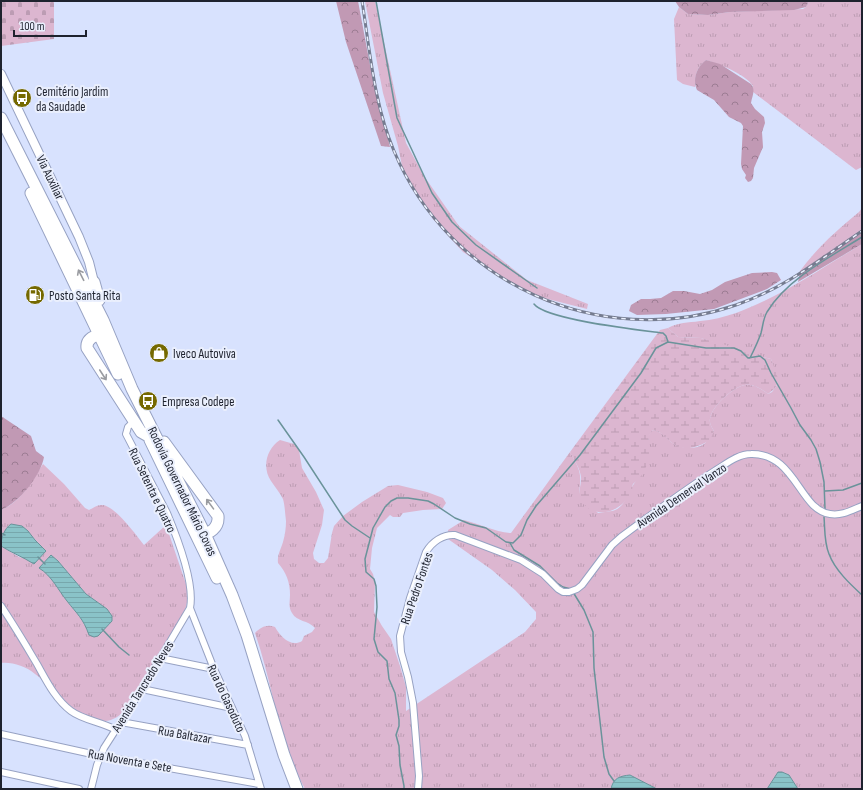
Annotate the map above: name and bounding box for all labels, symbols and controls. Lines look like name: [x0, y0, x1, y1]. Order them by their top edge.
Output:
scale bar: [14, 12, 86, 38]
text: 100 m: [20, 19, 45, 34]
place label: Cemitério Jardim da Saudade: [36, 84, 108, 115]
bus stop icon: Cemitério Jardim da Saudade: [11, 87, 33, 109]
street label: Via Auxiliar: [33, 153, 68, 203]
one-way arrow: [77, 269, 84, 281]
fuel station icon: Posto Santa Rita: [24, 284, 46, 306]
place label: Posto Santa Rita: [49, 288, 120, 304]
shop icon: Iveco Autoviva: [148, 342, 170, 364]
place label: Iveco Autoviva: [173, 346, 236, 362]
one-way arrow: [99, 369, 107, 380]
bus stop icon: Empresa Codepe: [137, 390, 159, 412]
place label: Empresa Codepe: [162, 394, 234, 410]
street label: Rodovia Governador Mário Covas: [144, 424, 220, 559]
street label: Rua Setenta e Quatro: [125, 446, 179, 535]
street label: Avenida Demerval Vanzo: [633, 460, 730, 532]
one-way arrow: [206, 499, 214, 510]
street label: Rua Pedro Fontes: [397, 550, 437, 626]
street label: Avenida Tancredo Neves: [108, 638, 177, 736]
street label: Rua do Gasoduto: [203, 662, 249, 735]
street label: Rua Baltazar: [157, 722, 213, 748]
street label: Rua Noventa e Sete: [87, 746, 173, 776]

